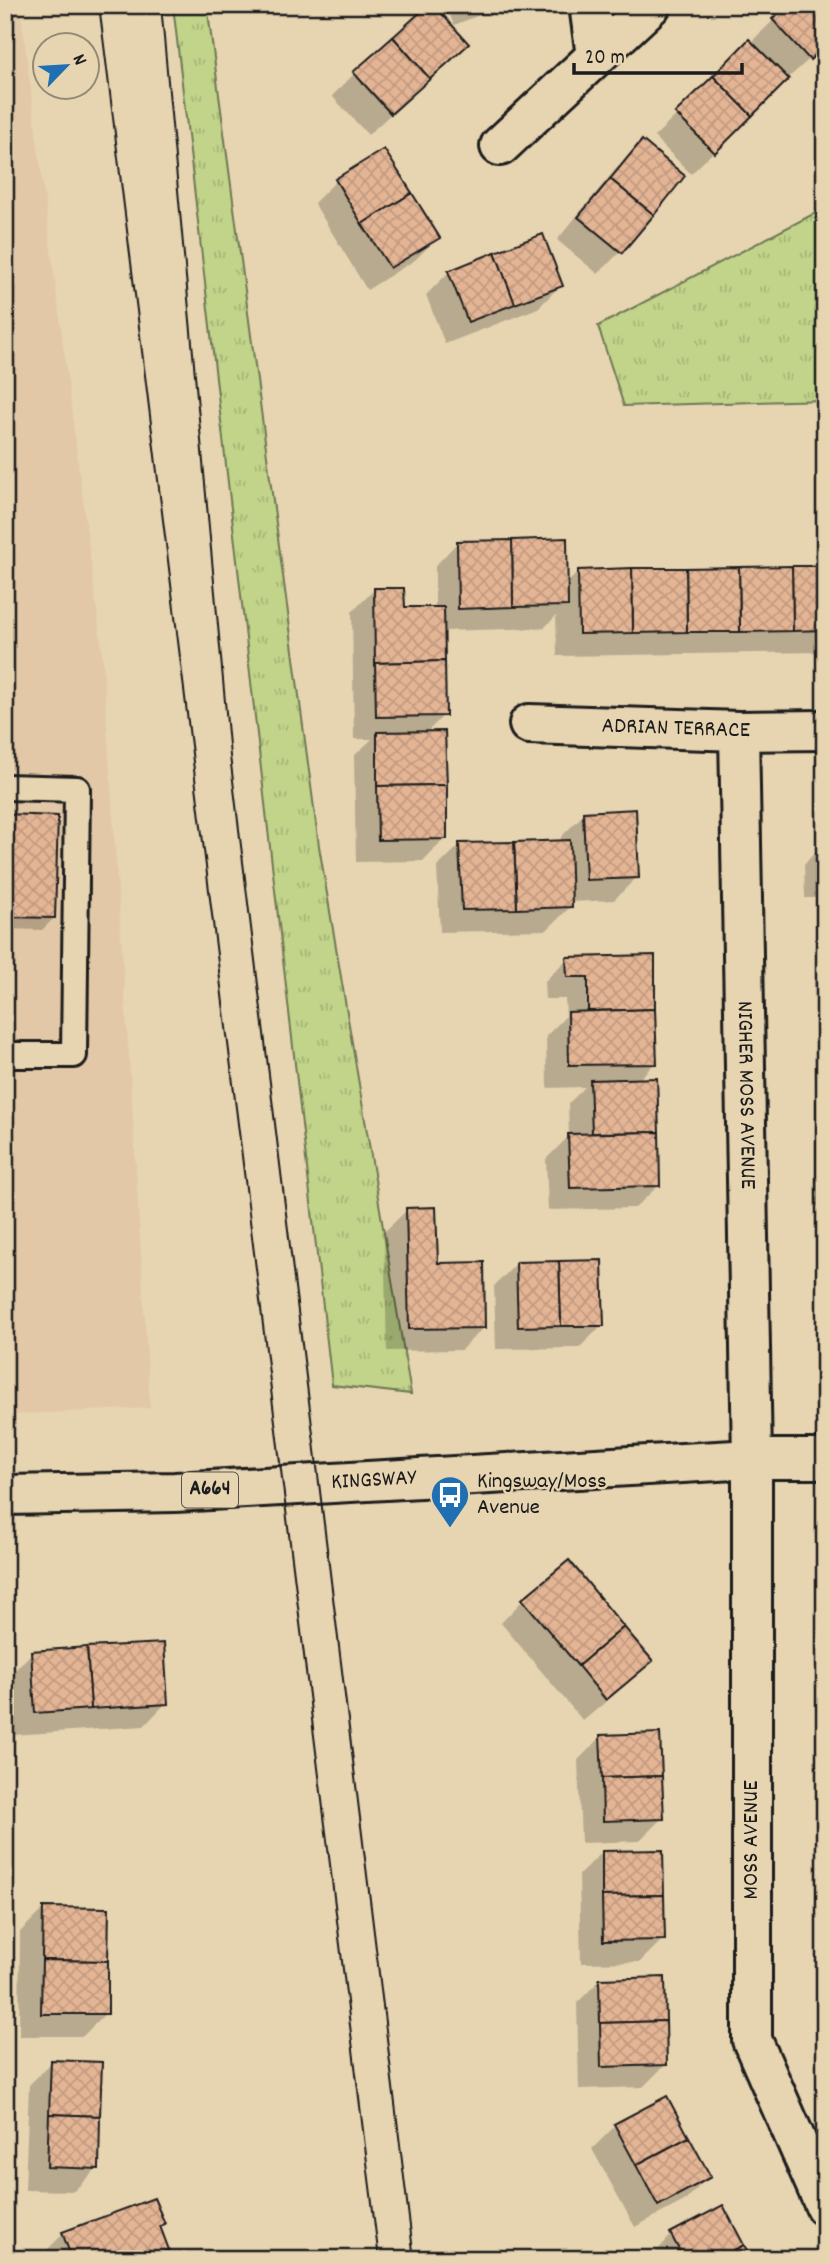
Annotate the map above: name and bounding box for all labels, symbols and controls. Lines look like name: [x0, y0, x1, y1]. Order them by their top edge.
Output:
north arrow: [32, 32, 102, 102]
scale bar: [574, 32, 742, 76]
text: 20 m: [585, 44, 625, 74]
text: N: [64, 50, 92, 70]
street label: ADRIAN TERRACE: [601, 710, 751, 748]
street label: NIGHER MOSS AVENUE: [727, 1001, 764, 1190]
street label: KINGSWAY: [330, 1462, 418, 1500]
place label: Kingsway/Moss Avenue: [477, 1466, 607, 1525]
road number: A664: [182, 1472, 238, 1508]
bus stop icon: Kingsway/Moss Avenue: [429, 1474, 471, 1529]
street label: MOSS AVENUE: [736, 1780, 769, 1900]

